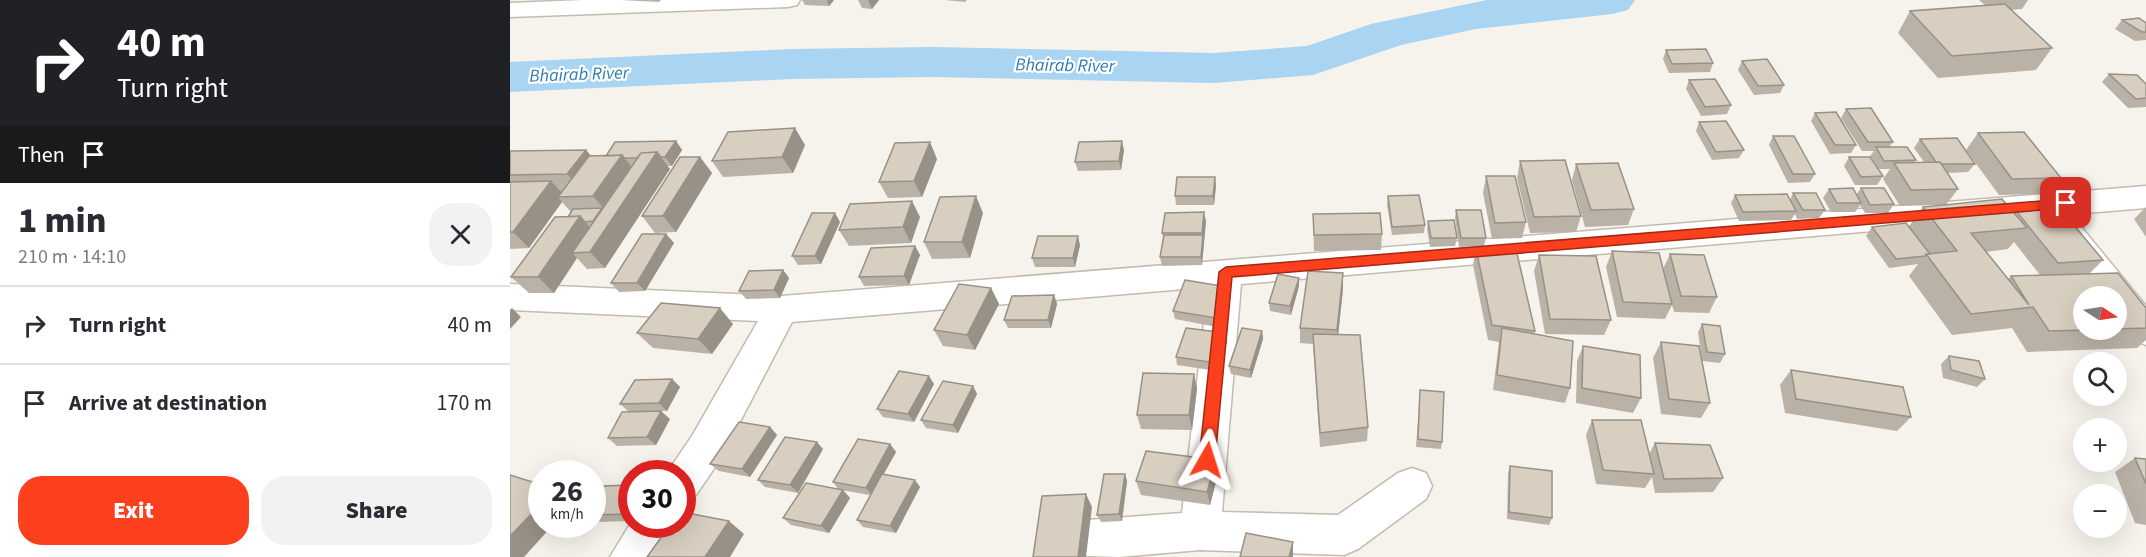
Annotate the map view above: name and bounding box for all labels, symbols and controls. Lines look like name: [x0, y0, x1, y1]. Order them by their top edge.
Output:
text: 40 m: [117, 13, 206, 73]
icon: right: [18, 24, 96, 102]
water label: Bhairab River: [1015, 52, 1116, 79]
water label: Bhairab River: [529, 60, 630, 89]
text: Turn right: [117, 69, 228, 108]
icon: arrive: [77, 138, 110, 171]
text: Then: [18, 139, 65, 171]
pin: [2040, 177, 2091, 228]
icon: arrive: [2049, 186, 2082, 219]
text: 1 min: [18, 195, 106, 246]
button: close: [429, 203, 492, 266]
text: 210 m · 14:10: [18, 243, 126, 271]
north arrow: [2073, 286, 2127, 340]
map controls: [2073, 286, 2127, 538]
icon: right: [18, 309, 51, 342]
text: Turn right: [69, 309, 166, 341]
text: 40 m: [447, 309, 492, 341]
button: search: [2073, 352, 2127, 406]
icon: arrive: [18, 387, 51, 420]
text: Arrive at destination: [69, 387, 267, 419]
text: 170 m: [437, 387, 492, 419]
button: +: [2073, 418, 2127, 472]
position arrow: [1175, 428, 1239, 492]
speed limit sign: 30: [618, 460, 696, 538]
text: 26: [551, 470, 583, 513]
button: Exit: [18, 476, 249, 545]
button: Share: [261, 476, 492, 545]
button: −: [2073, 484, 2127, 538]
text: km/h: [550, 504, 584, 525]

